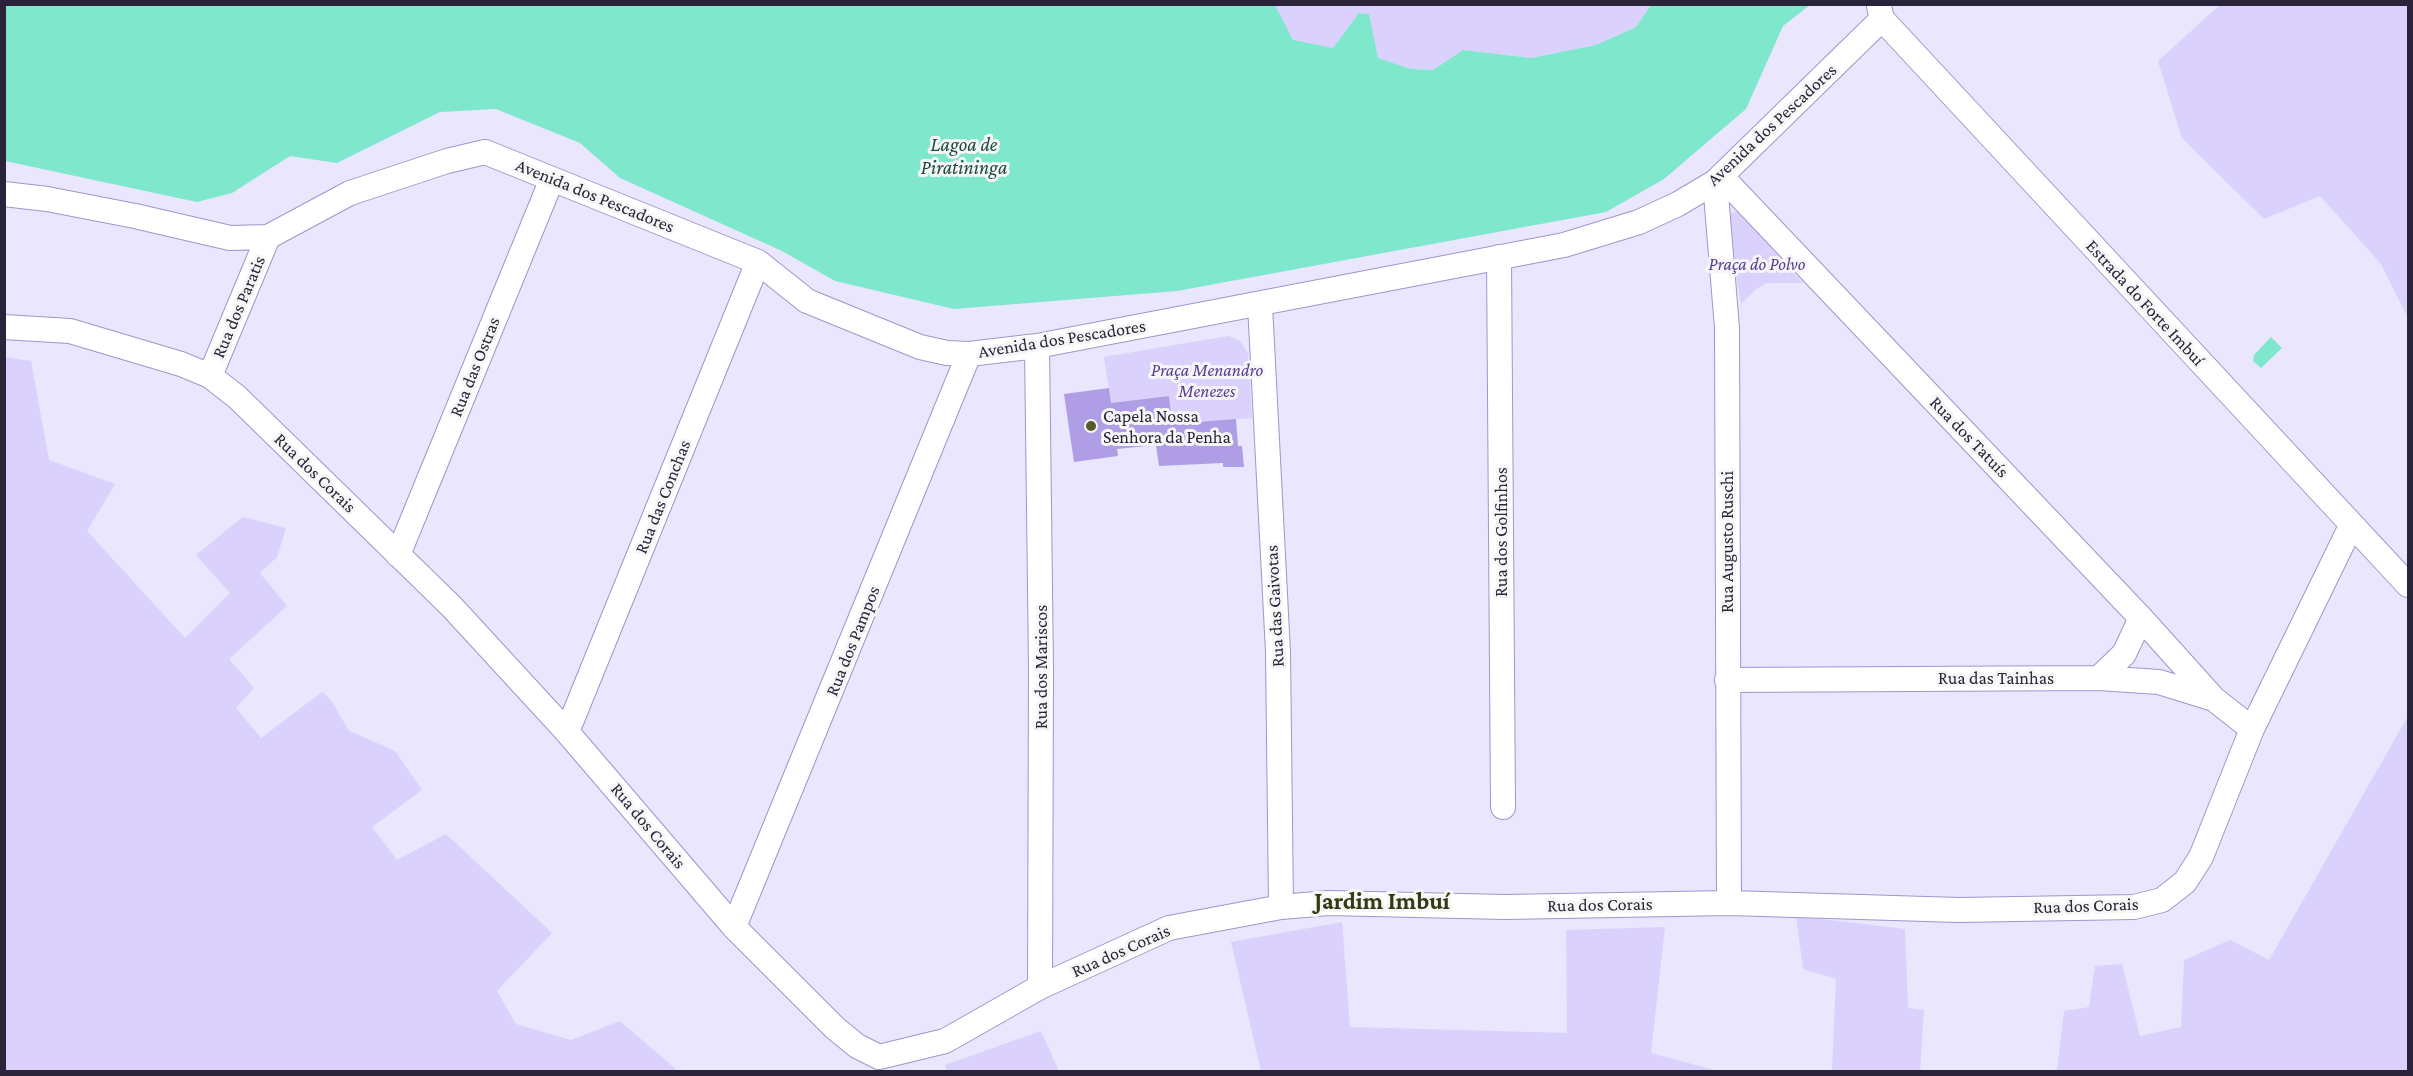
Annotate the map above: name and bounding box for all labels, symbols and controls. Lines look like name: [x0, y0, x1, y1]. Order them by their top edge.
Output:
street label: Avenida dos Pescadores: [1703, 59, 1841, 191]
water label: Lagoa de Piratininga: [921, 133, 1007, 180]
street label: Avenida dos Pescadores: [513, 154, 677, 238]
street label: Estrada do Forte Imbuí: [2081, 235, 2209, 371]
street label: Rua dos Paratis: [208, 253, 270, 361]
park label: Praça do Polvo: [1709, 253, 1805, 275]
street label: Rua das Ostras: [445, 314, 505, 420]
street label: Avenida dos Pescadores: [977, 315, 1147, 363]
park label: Praça Menandro Menezes: [1151, 359, 1263, 401]
street label: Rua dos Tatuís: [1925, 392, 2013, 482]
place label: Capela Nossa Senhora da Penha: [1103, 405, 1231, 448]
marker: Capela Nossa Senhora da Penha: [1084, 419, 1098, 433]
street label: Rua dos Corais: [270, 429, 360, 517]
street label: Rua das Conchas: [630, 437, 696, 557]
street label: Rua dos Golfinhos: [1490, 467, 1512, 597]
street label: Rua Augusto Ruschi: [1716, 471, 1738, 613]
street label: Rua das Gaivotas: [1261, 545, 1289, 667]
street label: Rua dos Pampos: [821, 583, 885, 699]
street label: Rua dos Mariscos: [1030, 605, 1052, 729]
street label: Rua das Tainhas: [1938, 667, 2054, 689]
street label: Rua dos Corais: [606, 779, 690, 873]
district label: Jardim Imbuí: [1314, 888, 1450, 916]
street label: Rua dos Corais: [1547, 893, 1653, 917]
street label: Rua dos Corais: [2033, 893, 2139, 919]
street label: Rua dos Corais: [1068, 920, 1174, 982]

